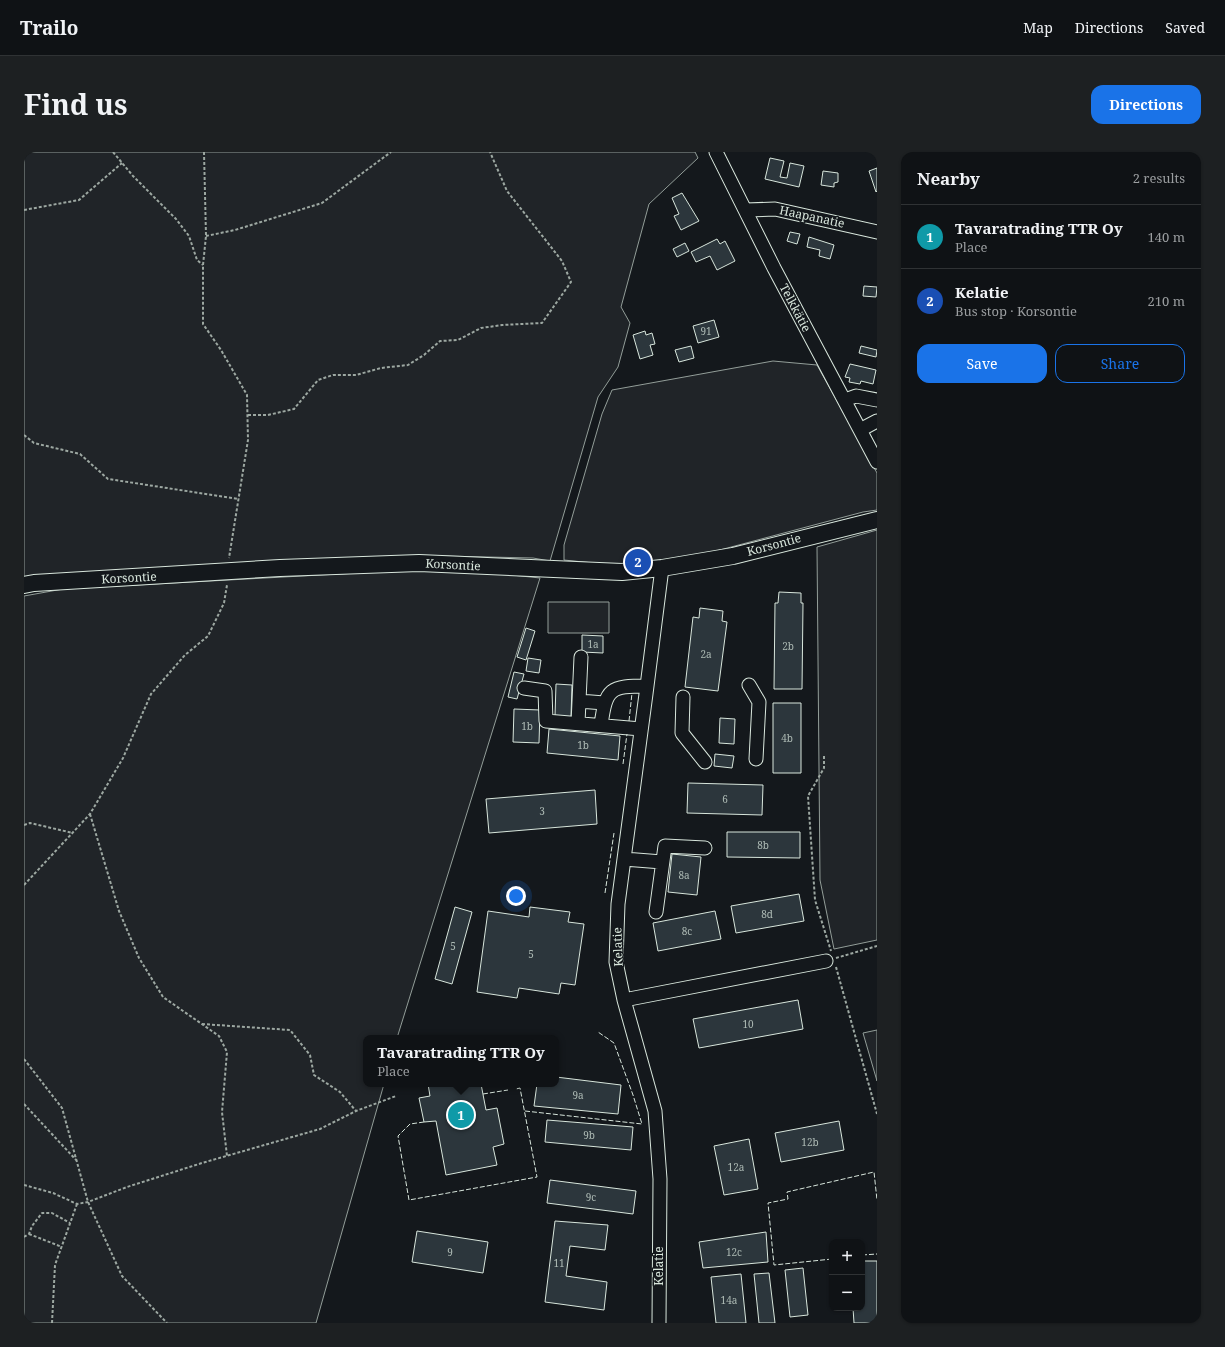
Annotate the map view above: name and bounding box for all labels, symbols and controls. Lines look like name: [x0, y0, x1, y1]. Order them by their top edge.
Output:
text: Trailo: [20, 15, 78, 41]
text: Map: [1023, 18, 1053, 37]
text: Directions: [1075, 18, 1143, 37]
text: Saved: [1165, 18, 1205, 37]
text: Find us: [24, 85, 128, 123]
button: Directions: [1091, 85, 1201, 124]
text: Nearby: [917, 167, 980, 190]
text: 2 results: [1133, 169, 1185, 187]
street label: Haapanatie: [778, 201, 846, 232]
text: Tavaratrading TTR Oy: [955, 218, 1123, 238]
text: 1: [926, 228, 934, 246]
text: 140 m: [1148, 228, 1185, 246]
text: Place: [955, 238, 988, 256]
street label: Telkkätie: [776, 281, 815, 335]
text: Kelatie: [955, 282, 1009, 302]
text: 2: [926, 292, 934, 310]
text: 210 m: [1148, 292, 1185, 310]
text: Bus stop · Korsontie: [955, 302, 1077, 320]
house number: 91: [700, 324, 712, 338]
button: Save: [917, 344, 1047, 383]
button: Share: [1055, 344, 1185, 383]
street label: Korsontie: [745, 529, 803, 560]
pin: 2: [625, 547, 651, 577]
street label: Korsontie: [425, 555, 481, 574]
street label: Korsontie: [101, 568, 157, 587]
house number: 1a: [587, 637, 599, 651]
house number: 2b: [782, 639, 794, 653]
house number: 2a: [700, 647, 712, 661]
house number: 1b: [521, 719, 533, 733]
house number: 4b: [781, 731, 793, 745]
house number: 1b: [577, 738, 589, 752]
house number: 6: [722, 792, 728, 806]
house number: 3: [539, 804, 545, 818]
house number: 8b: [757, 838, 769, 852]
house number: 8a: [678, 868, 690, 882]
your location: [506, 886, 526, 906]
house number: 8d: [761, 907, 773, 921]
house number: 8c: [682, 924, 692, 938]
street label: Kelatie: [608, 927, 627, 967]
house number: 5: [450, 939, 456, 953]
house number: 5: [528, 947, 534, 961]
house number: 10: [742, 1017, 754, 1031]
popup: [363, 1035, 559, 1087]
text: Tavaratrading TTR Oy: [377, 1042, 545, 1062]
text: Place: [377, 1062, 410, 1080]
house number: 9a: [572, 1088, 584, 1102]
pin: 1: [448, 1100, 474, 1130]
house number: 9b: [583, 1128, 595, 1142]
house number: 12b: [801, 1135, 819, 1149]
house number: 12a: [728, 1160, 745, 1174]
house number: 9c: [586, 1190, 596, 1204]
map controls: [829, 1239, 865, 1311]
button: +: [829, 1239, 865, 1275]
house number: 9: [447, 1245, 453, 1259]
house number: 12c: [726, 1245, 742, 1259]
street label: Kelatie: [650, 1246, 667, 1286]
house number: 11: [553, 1256, 565, 1270]
button: −: [829, 1275, 865, 1311]
house number: 14a: [721, 1293, 738, 1307]

